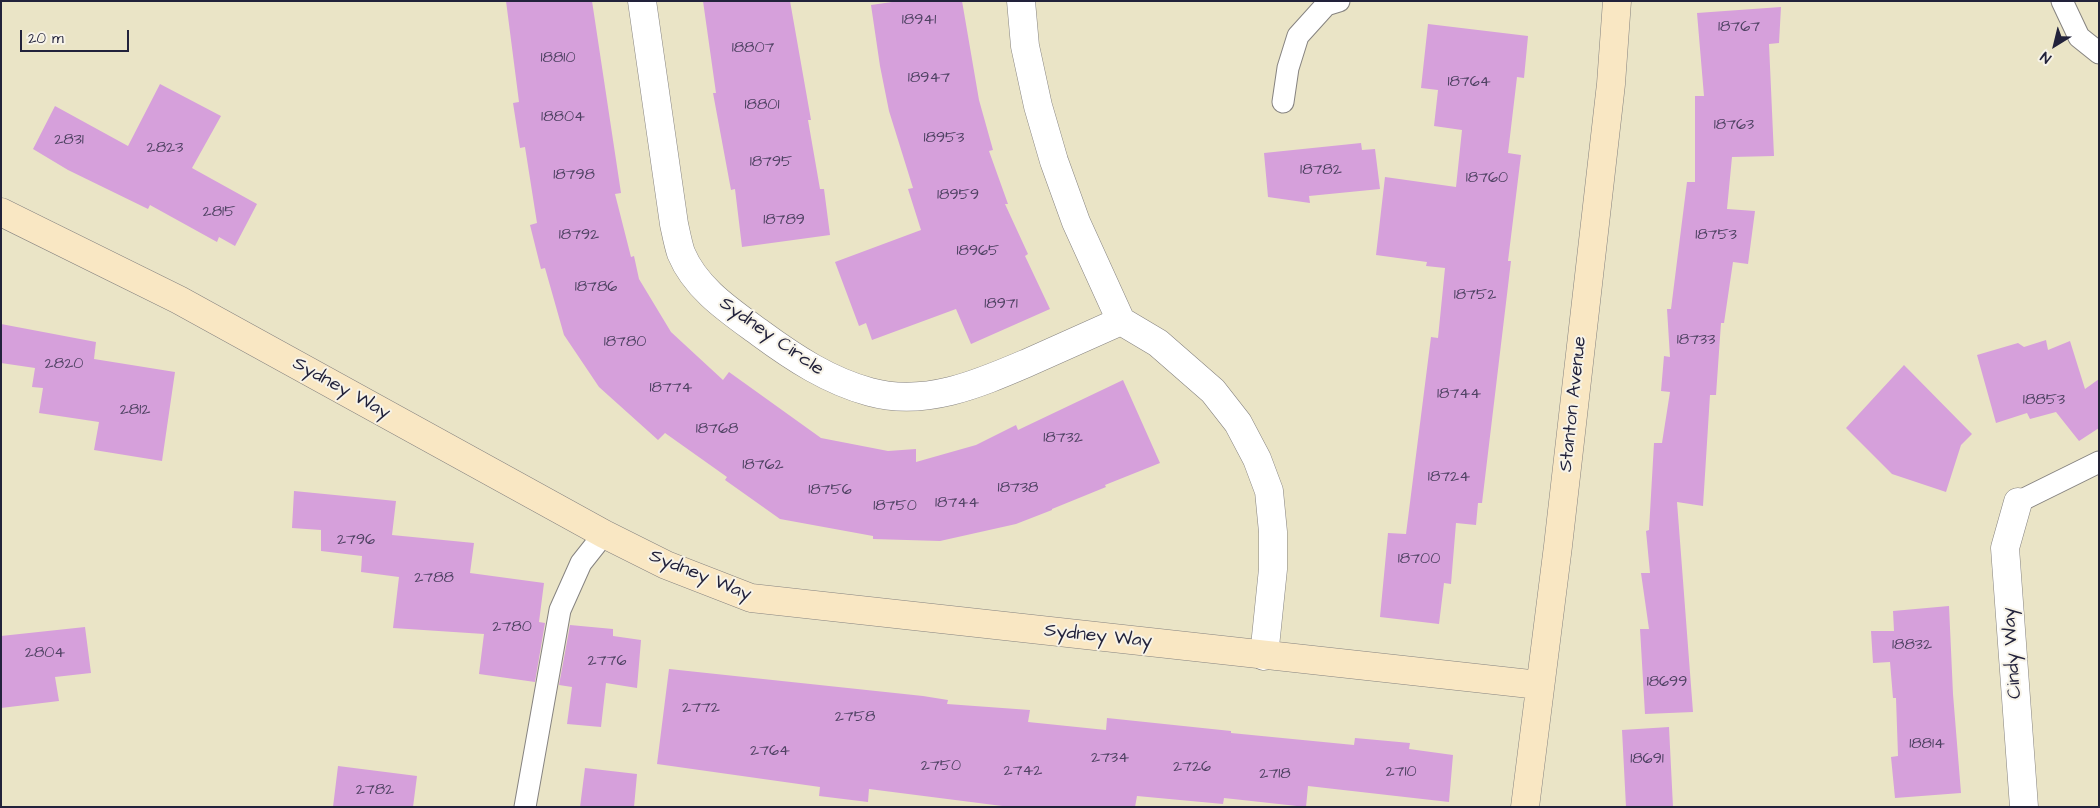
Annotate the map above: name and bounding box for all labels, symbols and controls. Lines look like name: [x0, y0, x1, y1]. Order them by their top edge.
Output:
house number: 18941: [902, 11, 936, 31]
house number: 18767: [1718, 18, 1760, 38]
scale bar: [22, 20, 131, 52]
north arrow: [2030, 20, 2080, 70]
text: 20 m: [28, 28, 64, 49]
house number: 18807: [732, 39, 774, 59]
text: N: [2037, 46, 2056, 68]
house number: 18810: [541, 49, 575, 69]
house number: 18947: [908, 69, 950, 89]
house number: 18764: [1447, 73, 1491, 93]
house number: 18801: [745, 96, 779, 116]
house number: 18804: [541, 108, 585, 128]
house number: 18763: [1714, 116, 1754, 136]
house number: 18953: [924, 129, 964, 149]
house number: 2831: [54, 131, 84, 151]
house number: 2823: [147, 139, 183, 159]
house number: 18795: [750, 153, 792, 173]
house number: 18782: [1300, 161, 1342, 181]
house number: 18798: [553, 166, 595, 186]
house number: 18760: [1466, 169, 1508, 189]
house number: 18959: [937, 186, 979, 206]
house number: 2815: [203, 203, 235, 223]
house number: 18789: [763, 211, 805, 231]
house number: 18792: [559, 226, 599, 246]
house number: 18753: [1695, 226, 1737, 246]
house number: 18965: [957, 242, 999, 262]
house number: 18786: [575, 278, 617, 298]
house number: 18752: [1454, 286, 1496, 306]
street label: Sydney Circle: [714, 293, 828, 381]
house number: 18971: [984, 295, 1018, 315]
house number: 18733: [1677, 331, 1715, 351]
house number: 18780: [604, 333, 646, 353]
street label: Stanton Avenue: [1556, 335, 1592, 473]
street label: Sydney Way: [288, 353, 394, 425]
house number: 2820: [45, 355, 83, 375]
house number: 18774: [649, 379, 692, 399]
house number: 18744: [1437, 385, 1481, 405]
house number: 18853: [2023, 391, 2065, 411]
house number: 2812: [120, 401, 150, 421]
house number: 18768: [696, 420, 738, 440]
house number: 18732: [1043, 429, 1083, 449]
house number: 18762: [742, 456, 784, 476]
house number: 18724: [1428, 468, 1470, 488]
house number: 18738: [998, 479, 1038, 499]
house number: 18756: [808, 481, 852, 501]
house number: 18744: [935, 494, 979, 514]
house number: 18750: [873, 497, 917, 517]
house number: 2796: [337, 531, 375, 551]
street label: Sydney Way: [646, 545, 754, 607]
house number: 18700: [1398, 550, 1440, 570]
house number: 2788: [414, 569, 454, 589]
street label: Cindy Way: [1998, 607, 2028, 699]
house number: 2780: [492, 618, 532, 638]
street label: Sydney Way: [1043, 620, 1153, 654]
house number: 18832: [1892, 636, 1932, 656]
house number: 2804: [25, 644, 65, 664]
house number: 2776: [588, 652, 626, 672]
house number: 18699: [1647, 673, 1687, 693]
house number: 2772: [682, 699, 720, 719]
house number: 2758: [835, 708, 875, 728]
house number: 18814: [1909, 735, 1945, 755]
house number: 2764: [750, 742, 790, 762]
house number: 2734: [1091, 749, 1129, 769]
house number: 18691: [1630, 750, 1664, 770]
house number: 2750: [921, 757, 961, 777]
house number: 2726: [1173, 758, 1211, 778]
house number: 2742: [1003, 762, 1043, 782]
house number: 2710: [1385, 763, 1417, 783]
house number: 2718: [1259, 765, 1291, 785]
house number: 2782: [356, 781, 394, 801]

